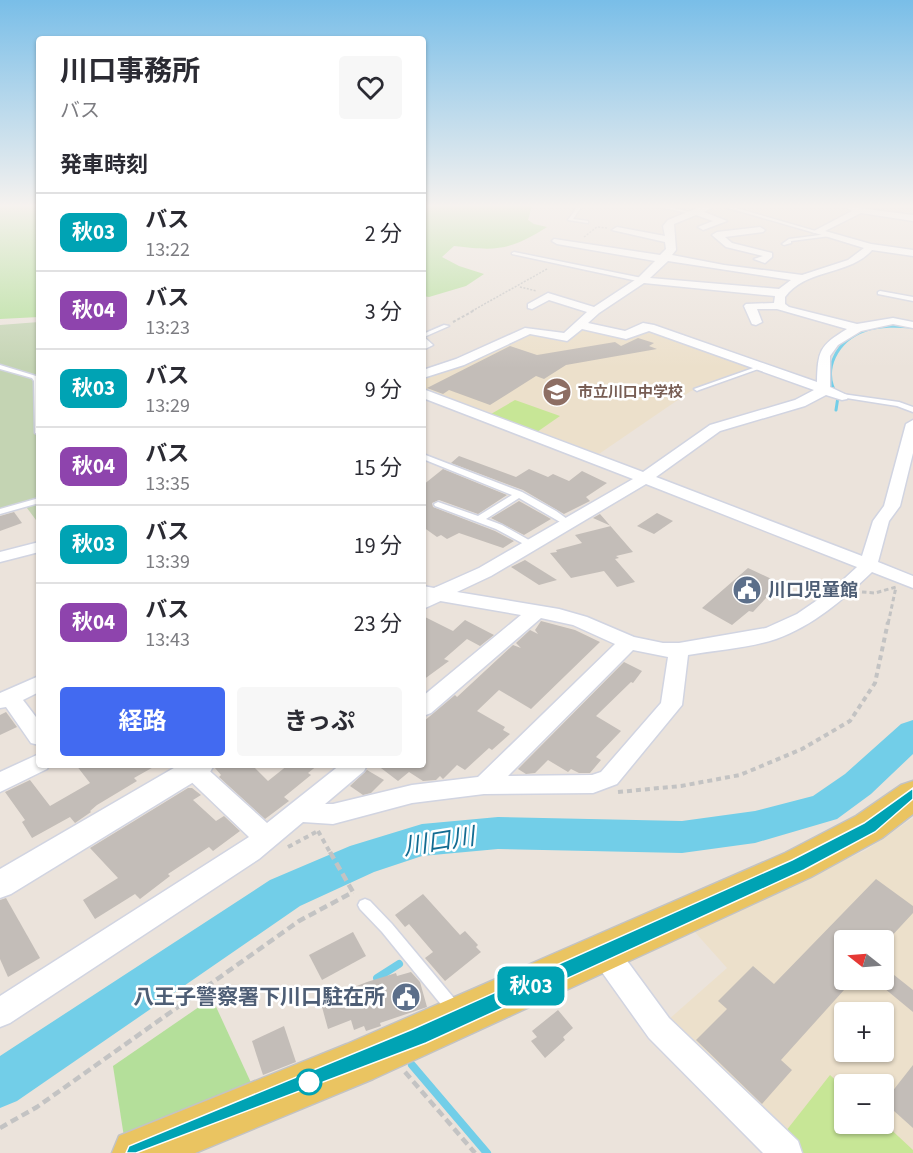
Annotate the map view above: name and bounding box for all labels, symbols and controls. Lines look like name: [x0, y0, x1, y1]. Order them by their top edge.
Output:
text: 川口事務所: [60, 51, 200, 91]
button: heart: [339, 56, 402, 119]
text: バス: [60, 97, 100, 125]
text: 発車時刻: [60, 149, 148, 181]
text: バス: [145, 204, 189, 236]
text: 秋03: [72, 217, 115, 247]
text: 2 分: [365, 218, 402, 250]
text: 13:22: [145, 236, 190, 264]
text: バス: [145, 282, 189, 314]
text: 秋04: [72, 295, 115, 325]
text: 3 分: [365, 296, 402, 328]
text: 13:23: [145, 314, 190, 342]
text: バス: [145, 360, 189, 392]
text: 秋03: [72, 373, 115, 403]
text: 9 分: [365, 374, 402, 406]
school or university icon: 市立川口中学校: [541, 376, 573, 408]
place label: 市立川口中学校: [578, 382, 683, 403]
text: 13:29: [145, 392, 190, 420]
text: バス: [145, 438, 189, 470]
text: 秋04: [72, 451, 115, 481]
text: 15 分: [354, 452, 402, 484]
text: 13:35: [145, 470, 190, 498]
text: バス: [145, 516, 189, 548]
text: 秋03: [72, 529, 115, 559]
text: 19 分: [354, 530, 402, 562]
text: 13:39: [145, 548, 190, 576]
public building icon: 川口児童館: [731, 574, 763, 606]
place label: 川口児童館: [768, 578, 858, 603]
text: バス: [145, 594, 189, 626]
text: 秋04: [72, 607, 115, 637]
text: 23 分: [354, 608, 402, 640]
text: 13:43: [145, 626, 190, 654]
button: 経路: [60, 687, 225, 756]
button: きっぷ: [237, 687, 402, 756]
water label: 川口川: [401, 819, 480, 865]
north arrow: [834, 930, 894, 990]
map controls: [834, 930, 894, 1134]
line badge: 秋03: [496, 966, 566, 1006]
text: 秋03: [509, 971, 553, 1001]
public building icon: 八王子警察署下川口駐在所: [390, 981, 422, 1013]
place label: 八王子警察署下川口駐在所: [133, 982, 385, 1012]
button: +: [834, 1002, 894, 1062]
unlabelled marker: [296, 1069, 322, 1095]
button: −: [834, 1074, 894, 1134]

